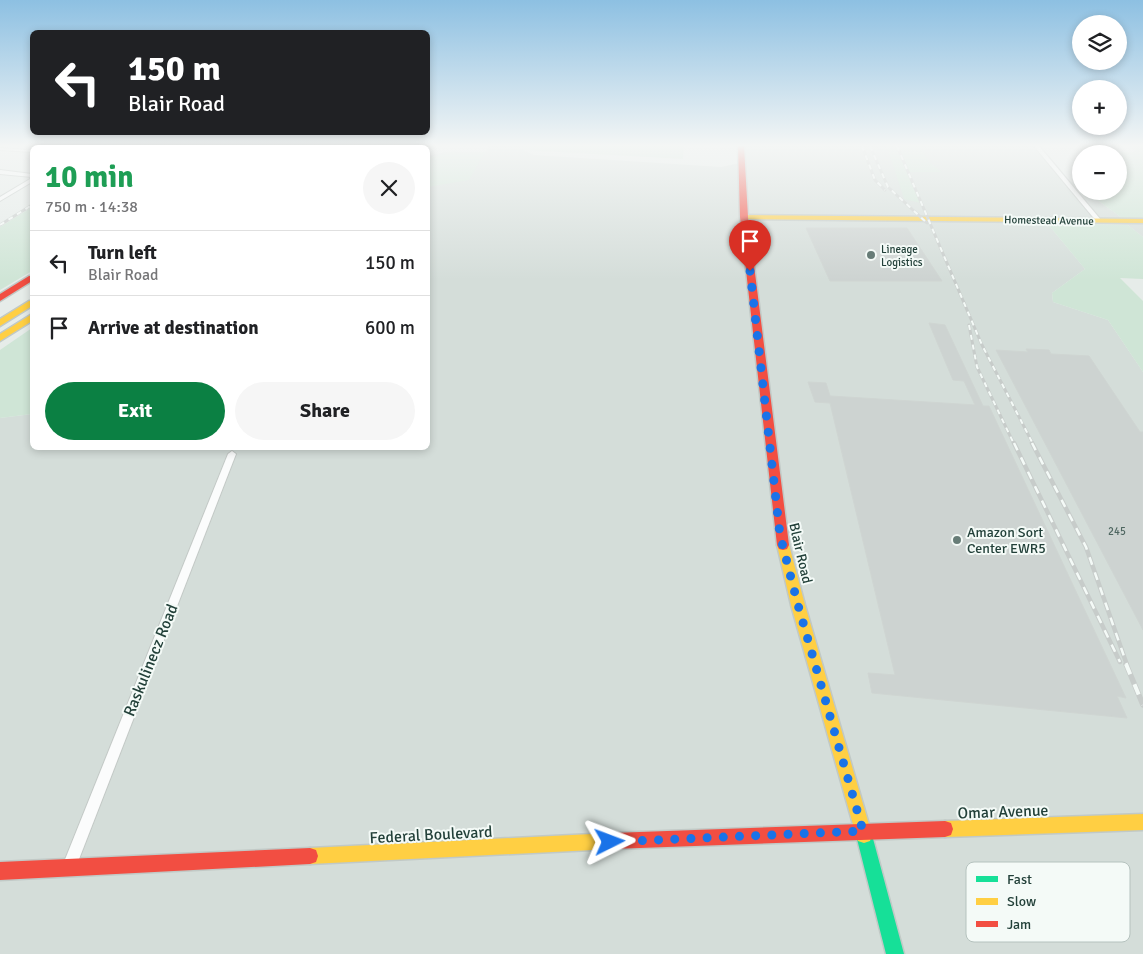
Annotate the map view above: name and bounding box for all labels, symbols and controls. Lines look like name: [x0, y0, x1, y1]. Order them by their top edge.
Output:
map controls: [1072, 15, 1127, 200]
button: layers: [1072, 15, 1127, 70]
text: 150 m: [128, 47, 221, 90]
icon: left: [45, 50, 110, 115]
button: +: [1072, 80, 1127, 135]
text: Blair Road: [128, 90, 225, 117]
button: −: [1072, 145, 1127, 200]
text: 10 min: [45, 159, 134, 196]
button: close: [363, 162, 415, 214]
text: 750 m · 14:38: [45, 197, 138, 217]
street label: Homestead Avenue: [1004, 213, 1094, 228]
pin: [729, 220, 771, 271]
icon: arrive: [736, 227, 764, 255]
text: Turn left: [88, 241, 157, 265]
place label: Lineage Logistics: [881, 243, 923, 269]
icon: left: [45, 249, 73, 277]
marker: Lineage Logistics: [865, 249, 877, 261]
text: 150 m: [365, 251, 415, 275]
text: Blair Road: [88, 265, 159, 285]
icon: arrive: [45, 314, 73, 342]
text: Arrive at destination: [88, 316, 259, 340]
text: 600 m: [365, 316, 415, 340]
button: Exit: [45, 382, 225, 440]
button: Share: [235, 382, 415, 440]
street label: Blair Road: [785, 521, 816, 585]
place label: Amazon Sort Center EWR5: [967, 524, 1046, 557]
house number: 245: [1108, 525, 1126, 538]
marker: Amazon Sort Center EWR5: [951, 534, 963, 546]
street label: Raskulinecz Road: [119, 601, 183, 719]
street label: Omar Avenue: [957, 800, 1049, 824]
position arrow: [583, 815, 635, 867]
street label: Federal Boulevard: [369, 822, 493, 848]
legend: [966, 862, 1130, 942]
text: Fast: [1007, 871, 1032, 888]
text: Slow: [1007, 893, 1036, 910]
text: Jam: [1007, 916, 1031, 933]

